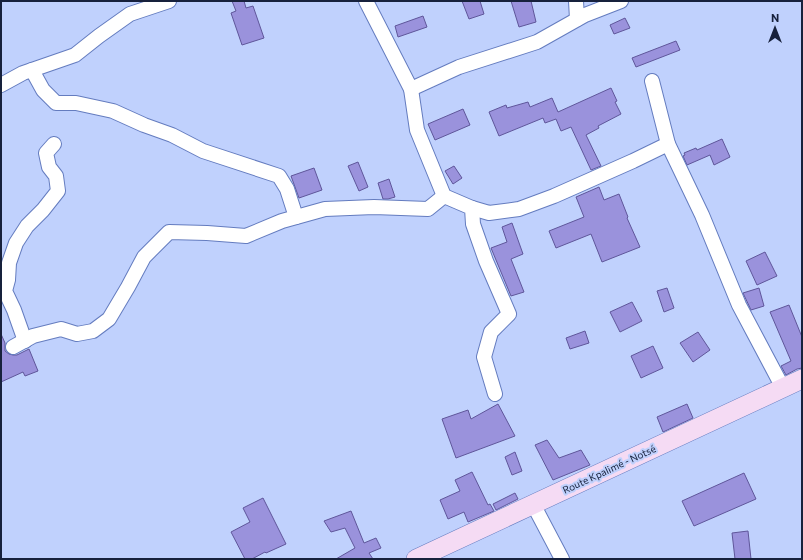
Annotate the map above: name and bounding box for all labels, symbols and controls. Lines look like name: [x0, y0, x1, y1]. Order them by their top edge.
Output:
north arrow: [755, 8, 795, 48]
text: N: [771, 11, 779, 24]
street label: Route Kpalimé - Notsé: [560, 442, 658, 496]

